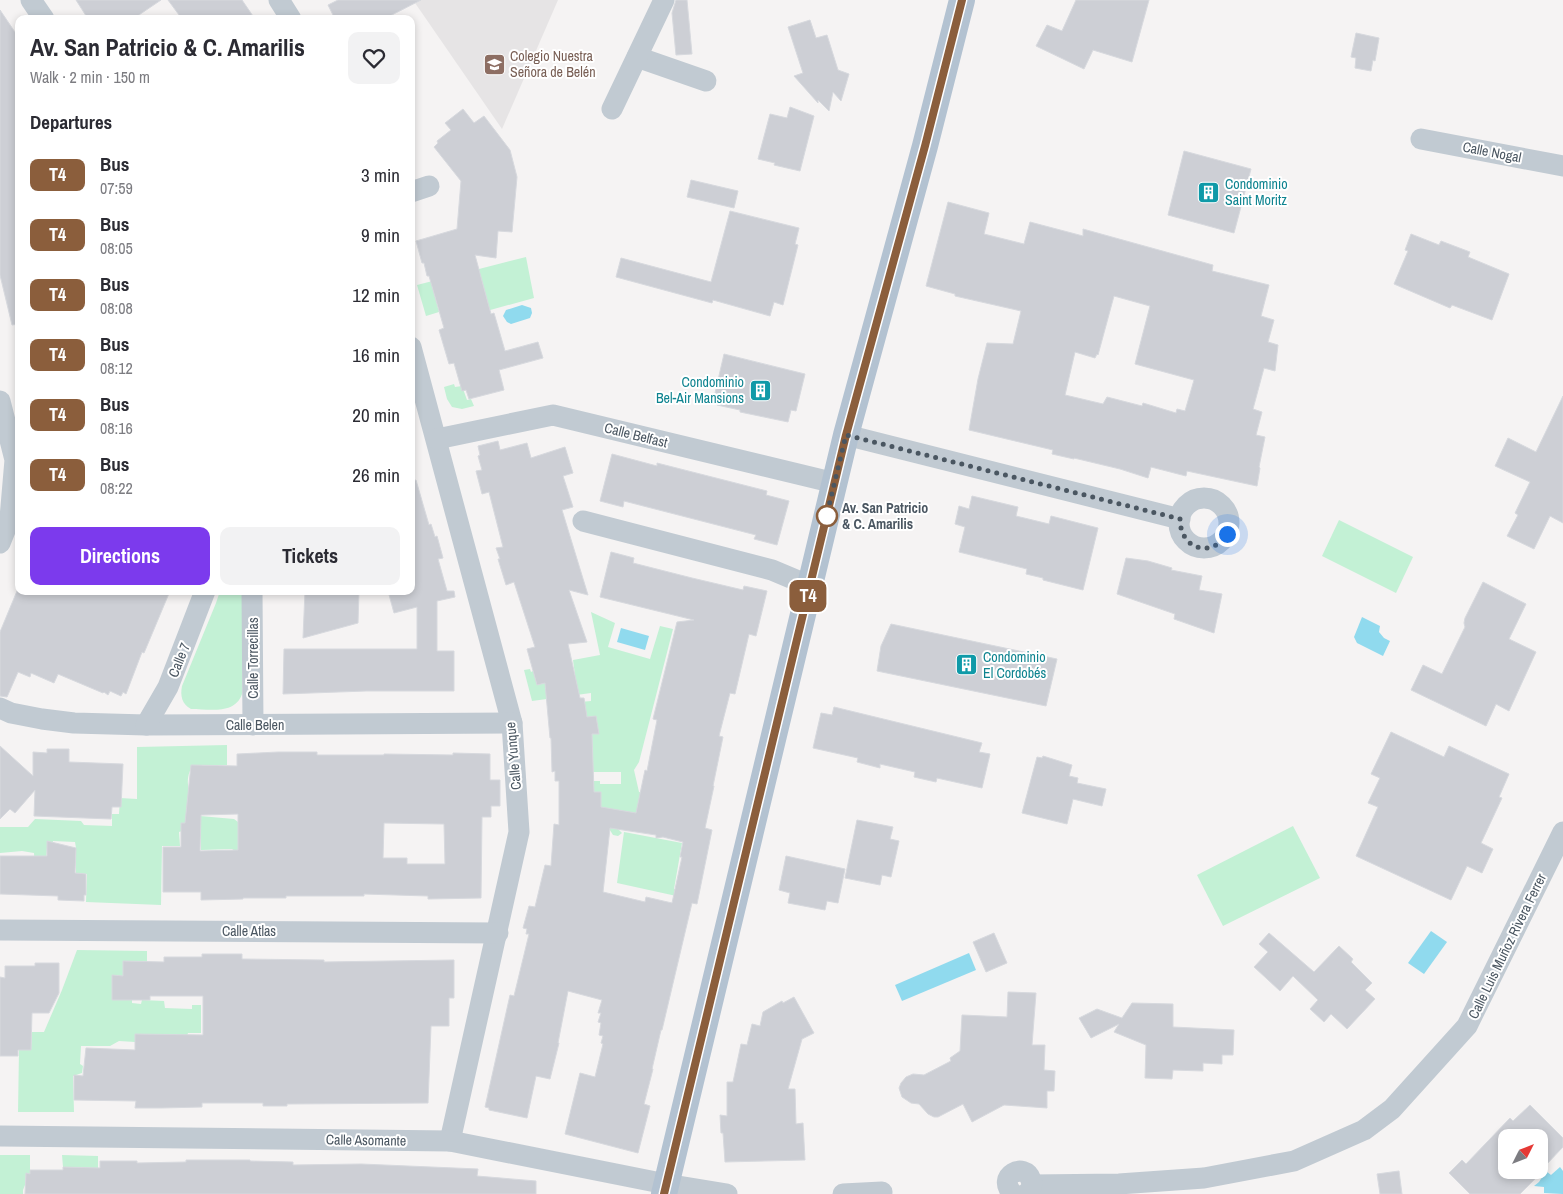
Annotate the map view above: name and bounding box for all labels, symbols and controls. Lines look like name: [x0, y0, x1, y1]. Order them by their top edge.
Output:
text: Av. San Patricio & C. Amarilis: [30, 31, 305, 63]
button: heart: [348, 32, 400, 84]
place label: Colegio Nuestra Señora de Belén: [510, 47, 596, 81]
school or university icon: Colegio Nuestra Señora de Belén: [482, 52, 506, 76]
text: Walk · 2 min · 150 m: [30, 66, 150, 88]
text: Departures: [30, 109, 112, 135]
street label: Calle Nogal: [1461, 138, 1523, 166]
text: Bus: [100, 151, 129, 177]
text: T4: [49, 162, 66, 187]
text: 3 min: [361, 162, 400, 188]
place label: Condominio Saint Moritz: [1225, 175, 1288, 209]
text: 07:59: [100, 177, 133, 199]
building icon: Condominio Saint Moritz: [1197, 180, 1221, 204]
text: Bus: [100, 211, 129, 237]
text: T4: [49, 222, 66, 247]
text: 9 min: [361, 222, 400, 248]
text: 08:05: [100, 237, 133, 259]
text: Bus: [100, 271, 129, 297]
text: T4: [49, 282, 66, 307]
text: 12 min: [352, 282, 400, 308]
text: 08:08: [100, 297, 133, 319]
text: Bus: [100, 331, 129, 357]
text: T4: [49, 342, 66, 367]
text: 16 min: [352, 342, 400, 368]
text: 08:12: [100, 357, 133, 379]
place label: Condominio Bel-Air Mansions: [656, 373, 744, 407]
building icon: Condominio Bel-Air Mansions: [748, 378, 772, 402]
text: Bus: [100, 391, 129, 417]
text: T4: [49, 402, 66, 427]
text: 20 min: [352, 402, 400, 428]
text: 08:16: [100, 417, 133, 439]
street label: Calle Belfast: [603, 418, 669, 452]
text: Bus: [100, 451, 129, 477]
text: T4: [49, 462, 66, 487]
text: 26 min: [352, 462, 400, 488]
text: 08:22: [100, 477, 133, 499]
place label: Av. San Patricio & C. Amarilis: [842, 499, 928, 533]
marker: Av. San Patricio & C. Amarilis: [816, 505, 838, 527]
your location: [1215, 522, 1240, 547]
button: Directions: [30, 527, 210, 585]
button: Tickets: [220, 527, 400, 585]
line badge: T4: [786, 580, 830, 612]
text: T4: [799, 583, 817, 608]
street label: Calle Torrecillas: [244, 617, 262, 699]
street label: Calle 7: [164, 640, 194, 680]
place label: Condominio El Cordobés: [983, 648, 1046, 682]
building icon: Condominio El Cordobés: [955, 653, 979, 677]
street label: Calle Belen: [226, 716, 284, 734]
street label: Calle Yunque: [501, 721, 525, 791]
street label: Calle Luis Muñoz Rivera Ferrer: [1464, 870, 1550, 1022]
street label: Calle Atlas: [222, 922, 276, 940]
north arrow: [1498, 1129, 1548, 1179]
map controls: [1498, 1129, 1548, 1179]
street label: Calle Asomante: [326, 1130, 406, 1150]

